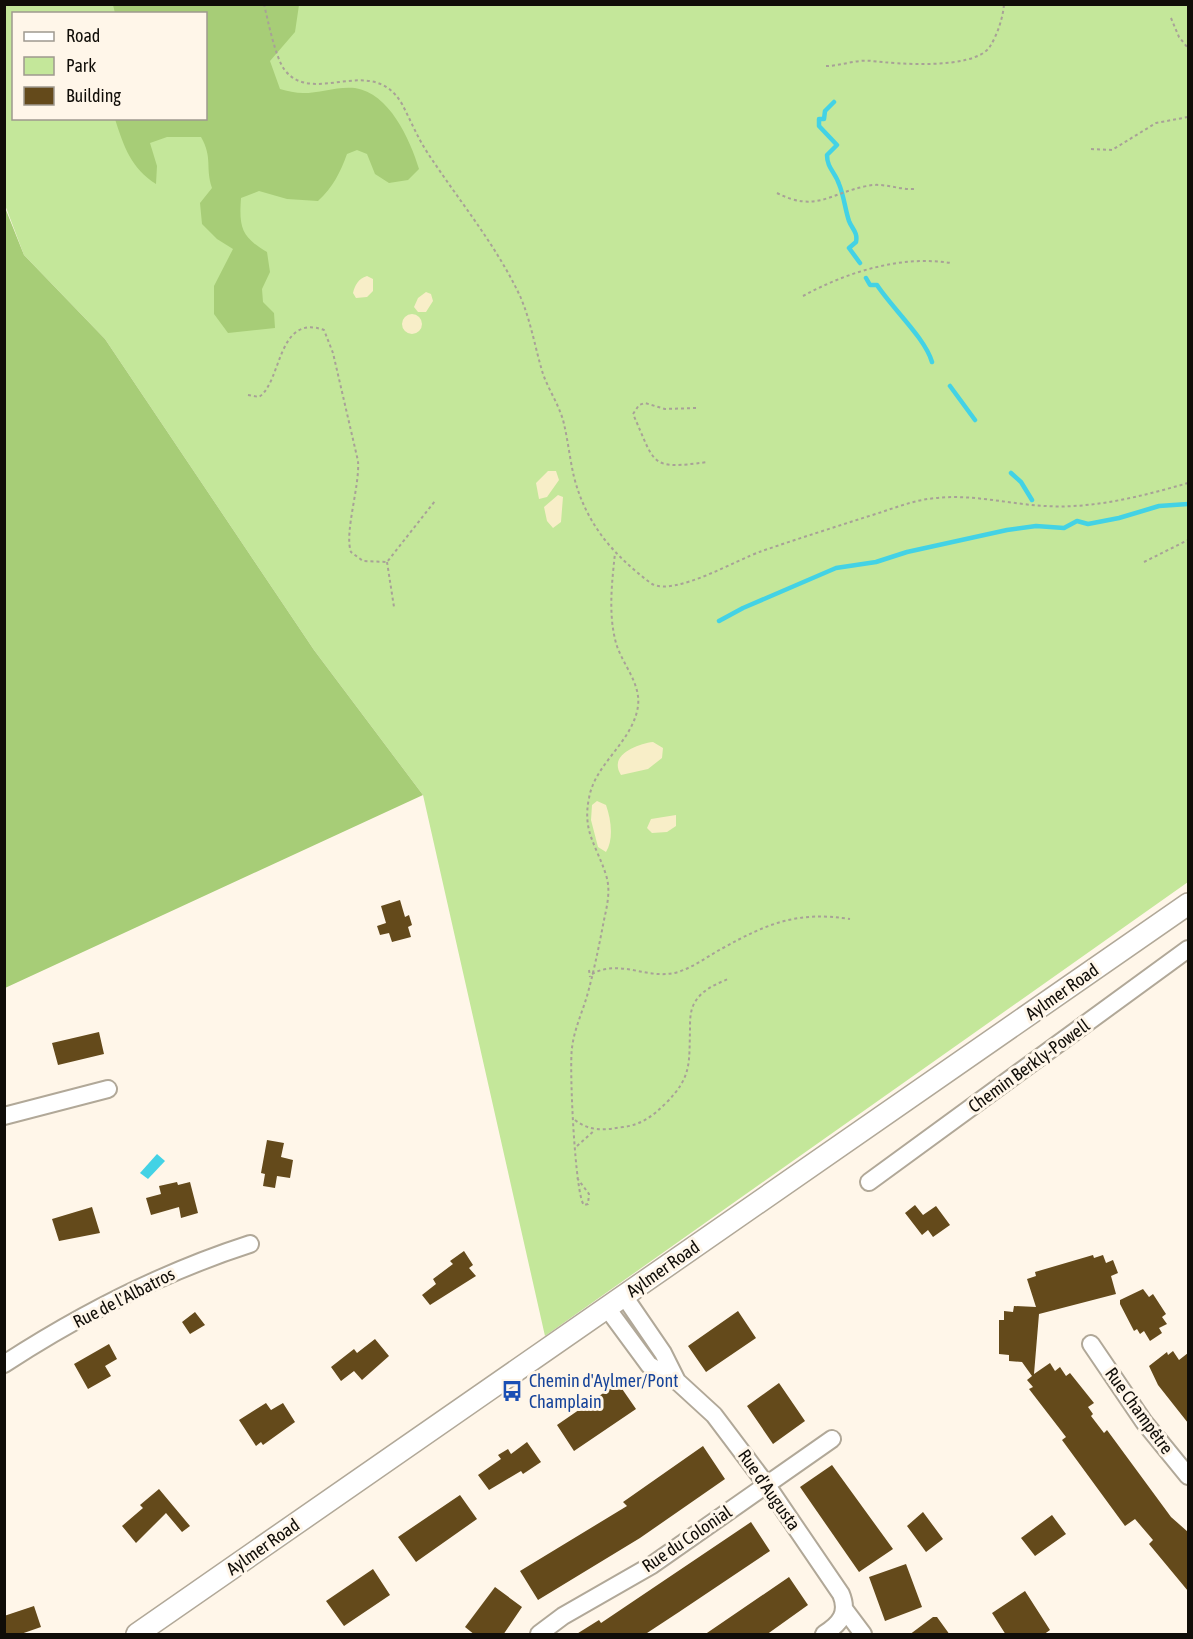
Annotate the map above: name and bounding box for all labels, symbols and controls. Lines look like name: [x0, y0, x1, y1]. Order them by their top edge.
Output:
legend: [12, 12, 207, 120]
text: Road: [66, 25, 100, 46]
text: Park: [66, 55, 96, 76]
text: Building: [66, 85, 121, 106]
street label: Aylmer Road: [1021, 959, 1102, 1024]
street label: Chemin Berkly-Powell: [964, 1014, 1094, 1117]
street label: Aylmer Road: [622, 1236, 703, 1301]
street label: Rue de l'Albatros: [70, 1263, 178, 1332]
street label: Rue Champêtre: [1101, 1363, 1178, 1458]
place label: Chemin d'Aylmer/Pont Champlain: [529, 1370, 678, 1412]
bus stop icon: Chemin d'Aylmer/Pont Champlain: [500, 1379, 524, 1403]
street label: Rue d'Augusta: [734, 1445, 805, 1534]
street label: Rue du Colonial: [638, 1501, 736, 1576]
street label: Aylmer Road: [222, 1514, 303, 1579]

